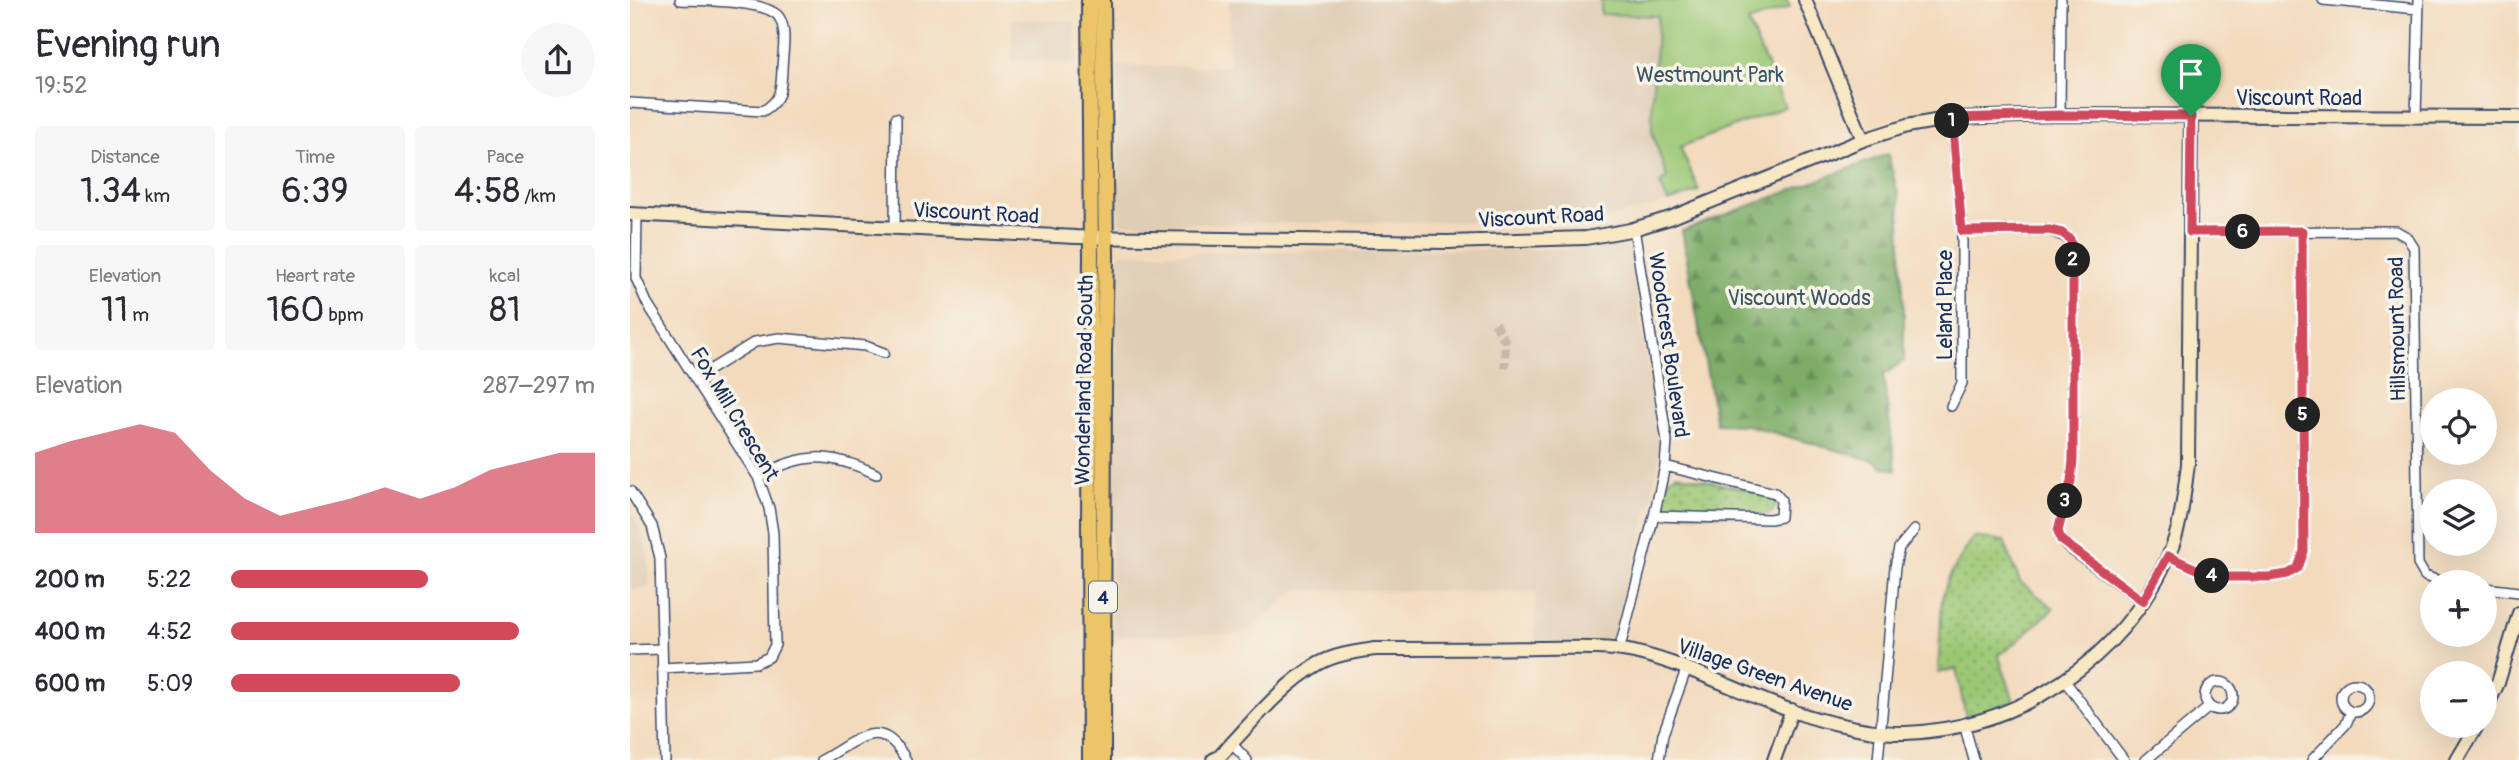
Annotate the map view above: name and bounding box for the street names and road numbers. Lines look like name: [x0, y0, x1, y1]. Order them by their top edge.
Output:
street label: Viscount Road: [2236, 85, 2362, 112]
street label: Viscount Road: [912, 197, 1040, 230]
street label: Viscount Road: [1477, 201, 1605, 234]
street label: Leland Place: [1932, 249, 1959, 360]
street label: Woodcrest Boulevard: [1642, 251, 1695, 440]
street label: Hillsmount Road: [2383, 256, 2412, 402]
street label: Wonderland Road South: [1069, 275, 1100, 486]
street label: Fox Mill Crescent: [684, 342, 785, 487]
road number: 4: [1089, 582, 1117, 612]
street label: Village Green Avenue: [1674, 633, 1857, 718]

